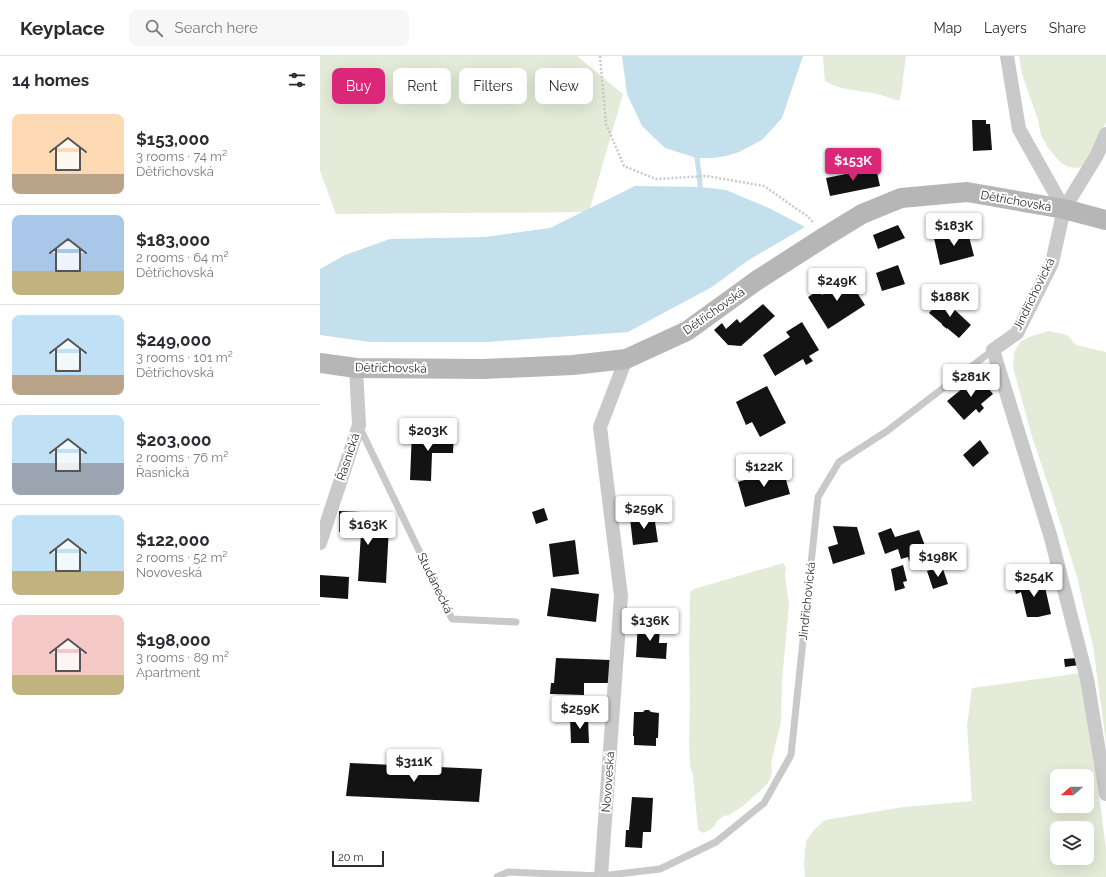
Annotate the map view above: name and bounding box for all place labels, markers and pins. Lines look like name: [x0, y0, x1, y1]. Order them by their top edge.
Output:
pin: $153K: [825, 148, 881, 182]
pin: $183K: [926, 213, 982, 247]
pin: $249K: [809, 268, 865, 302]
pin: $188K: [922, 284, 978, 318]
pin: $281K: [943, 364, 999, 398]
pin: $203K: [400, 418, 456, 452]
pin: $122K: [736, 454, 792, 488]
pin: $259K: [616, 496, 672, 530]
pin: $163K: [340, 512, 396, 546]
pin: $198K: [910, 544, 966, 578]
pin: $254K: [1006, 564, 1062, 598]
pin: $136K: [622, 608, 678, 642]
pin: $259K: [552, 696, 608, 730]
pin: $311K: [386, 749, 442, 783]

